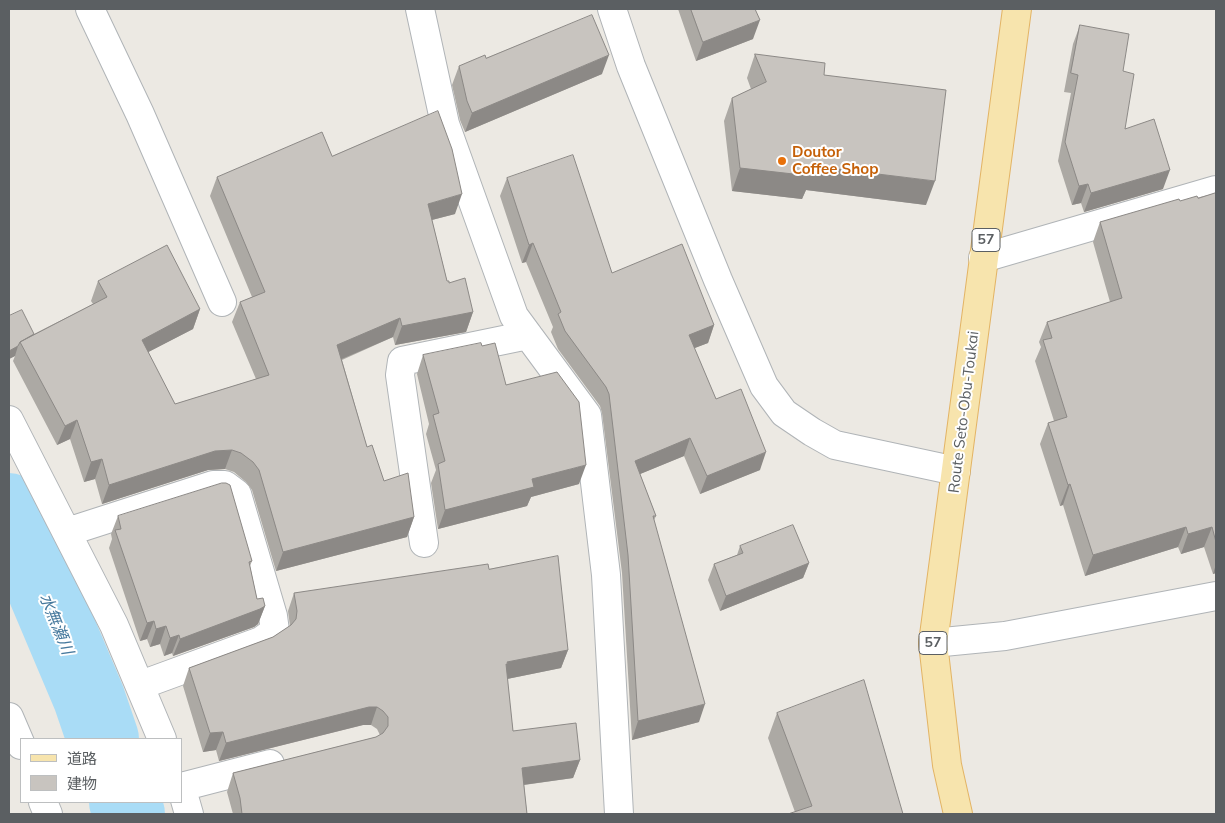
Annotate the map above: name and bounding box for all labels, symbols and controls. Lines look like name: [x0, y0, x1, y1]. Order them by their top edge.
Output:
place label: Doutor Coffee Shop: [792, 143, 879, 178]
marker: Doutor Coffee Shop: [776, 155, 788, 167]
road number: 57: [972, 228, 1000, 252]
street label: Route Seto-Obu-Toukai: [945, 330, 983, 494]
water label: 水無瀬川: [35, 591, 77, 657]
road number: 57: [919, 632, 947, 654]
legend: [20, 738, 182, 803]
text: 道路: [67, 749, 97, 768]
text: 建物: [67, 774, 97, 793]

